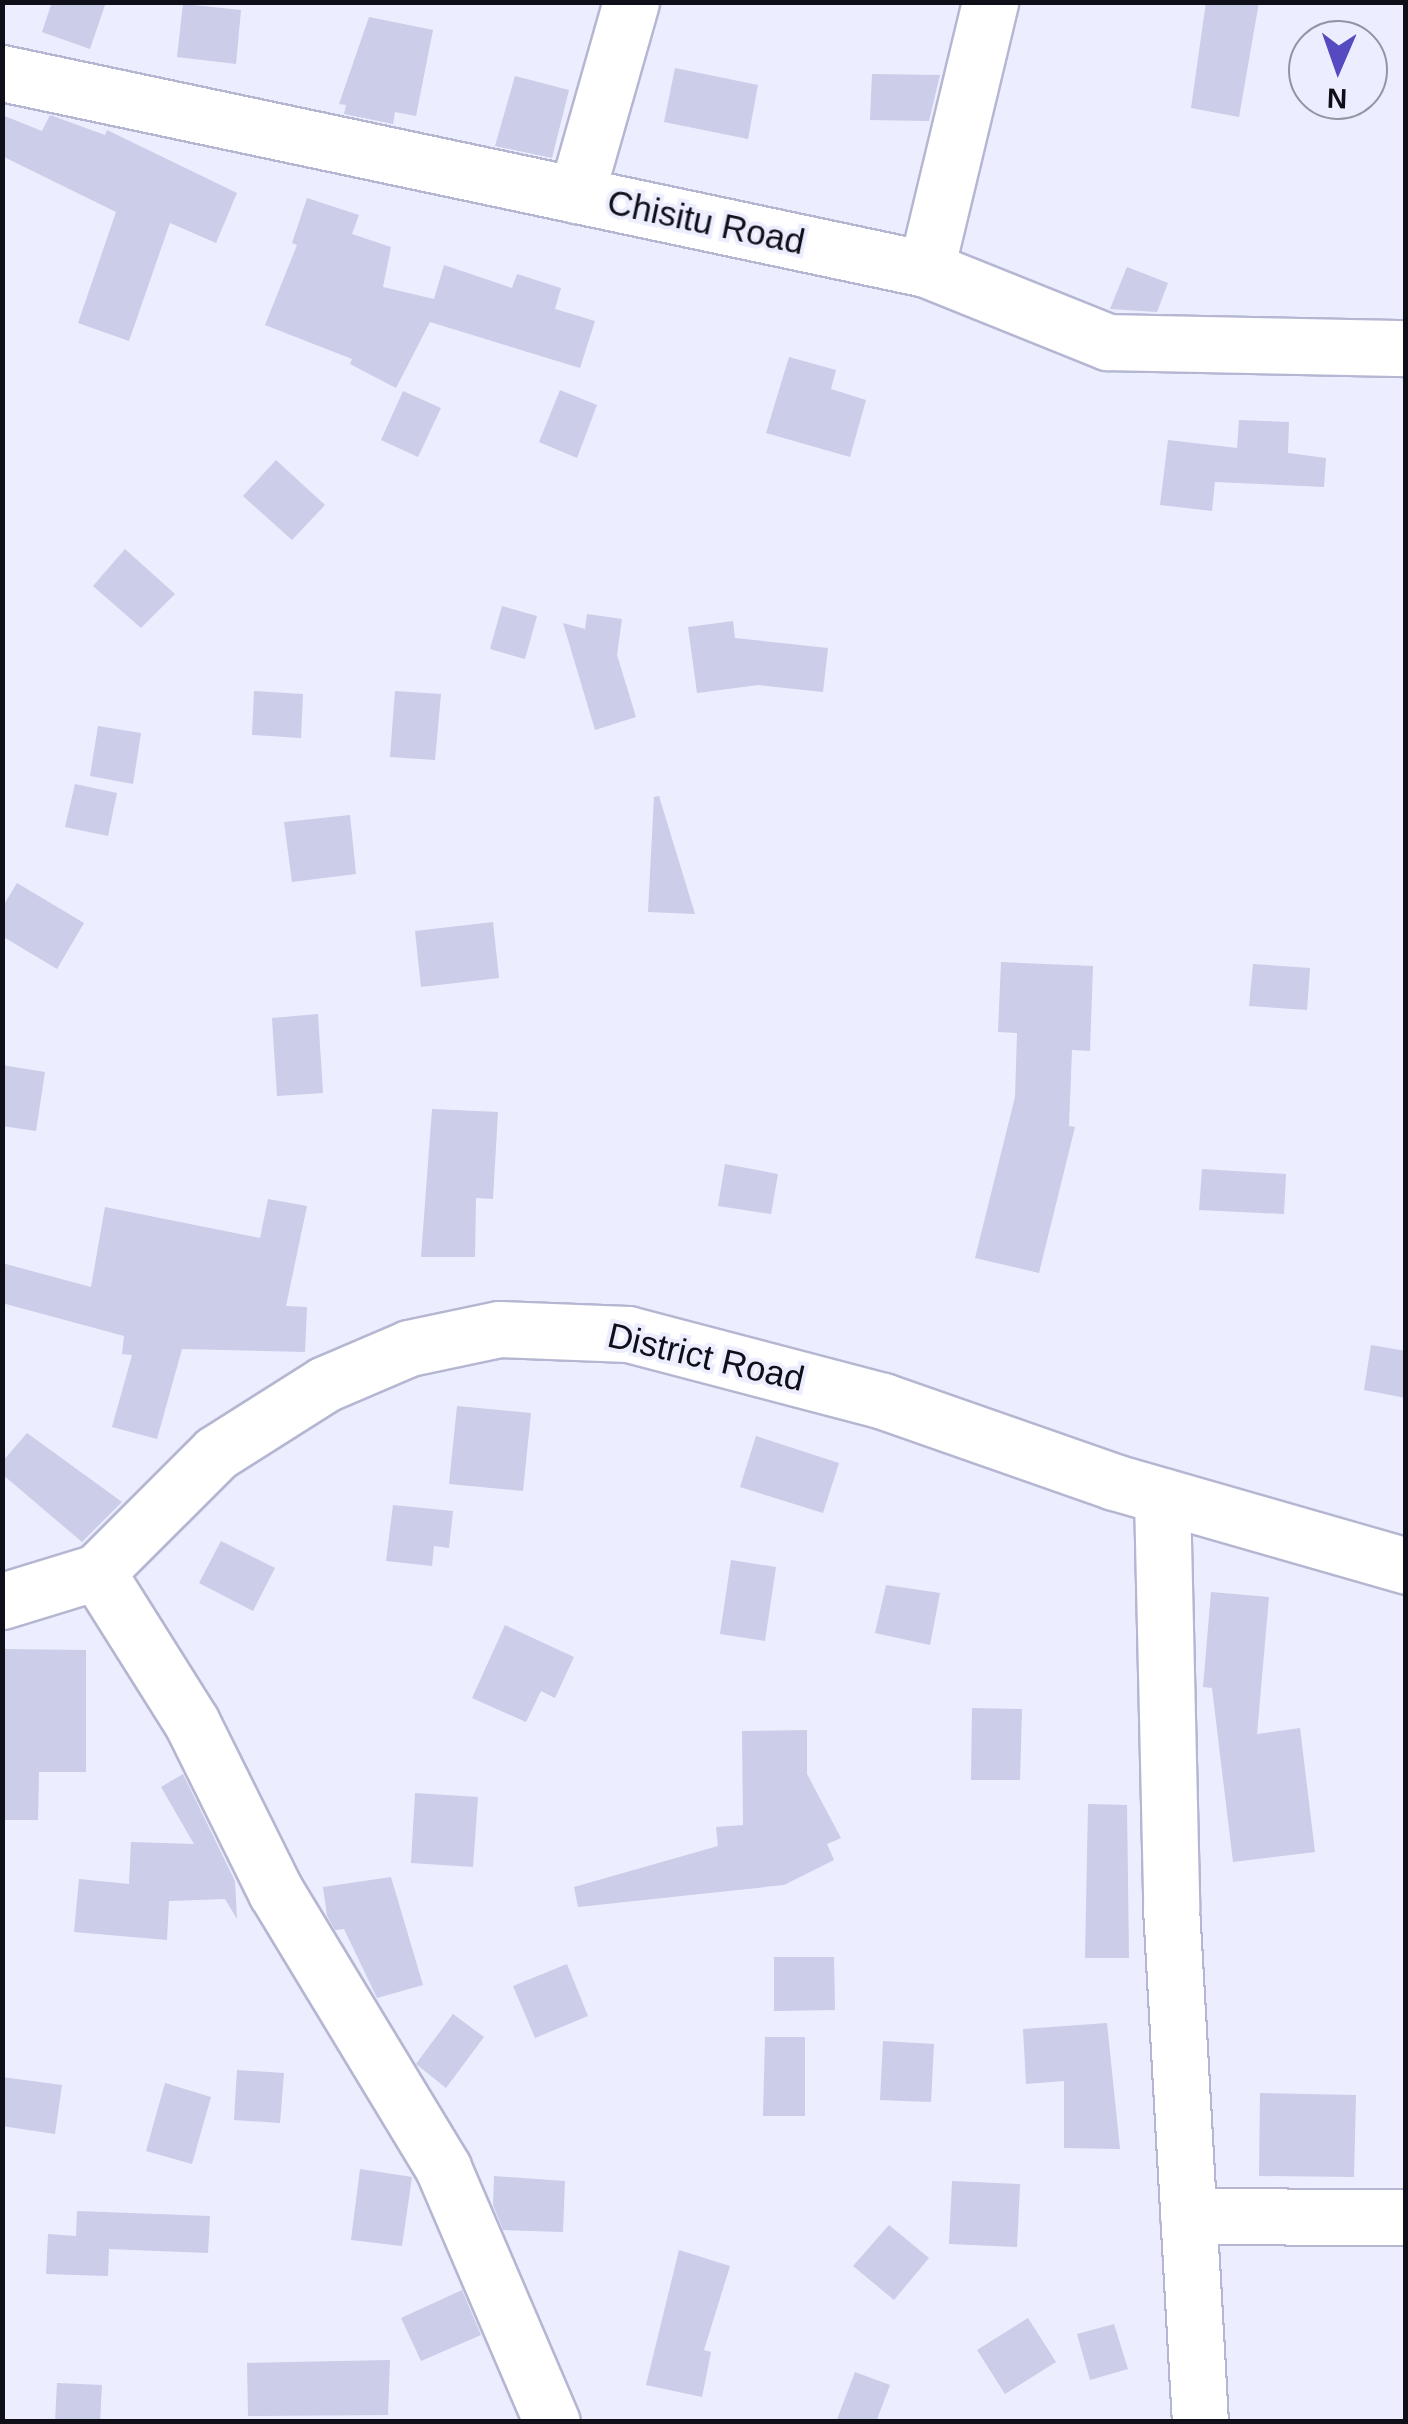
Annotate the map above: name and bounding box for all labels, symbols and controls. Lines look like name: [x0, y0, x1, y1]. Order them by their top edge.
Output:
north arrow: [1288, 20, 1388, 120]
text: N: [1326, 83, 1348, 114]
street label: Chisitu Road: [604, 181, 808, 263]
street label: District Road: [604, 1314, 808, 1400]

